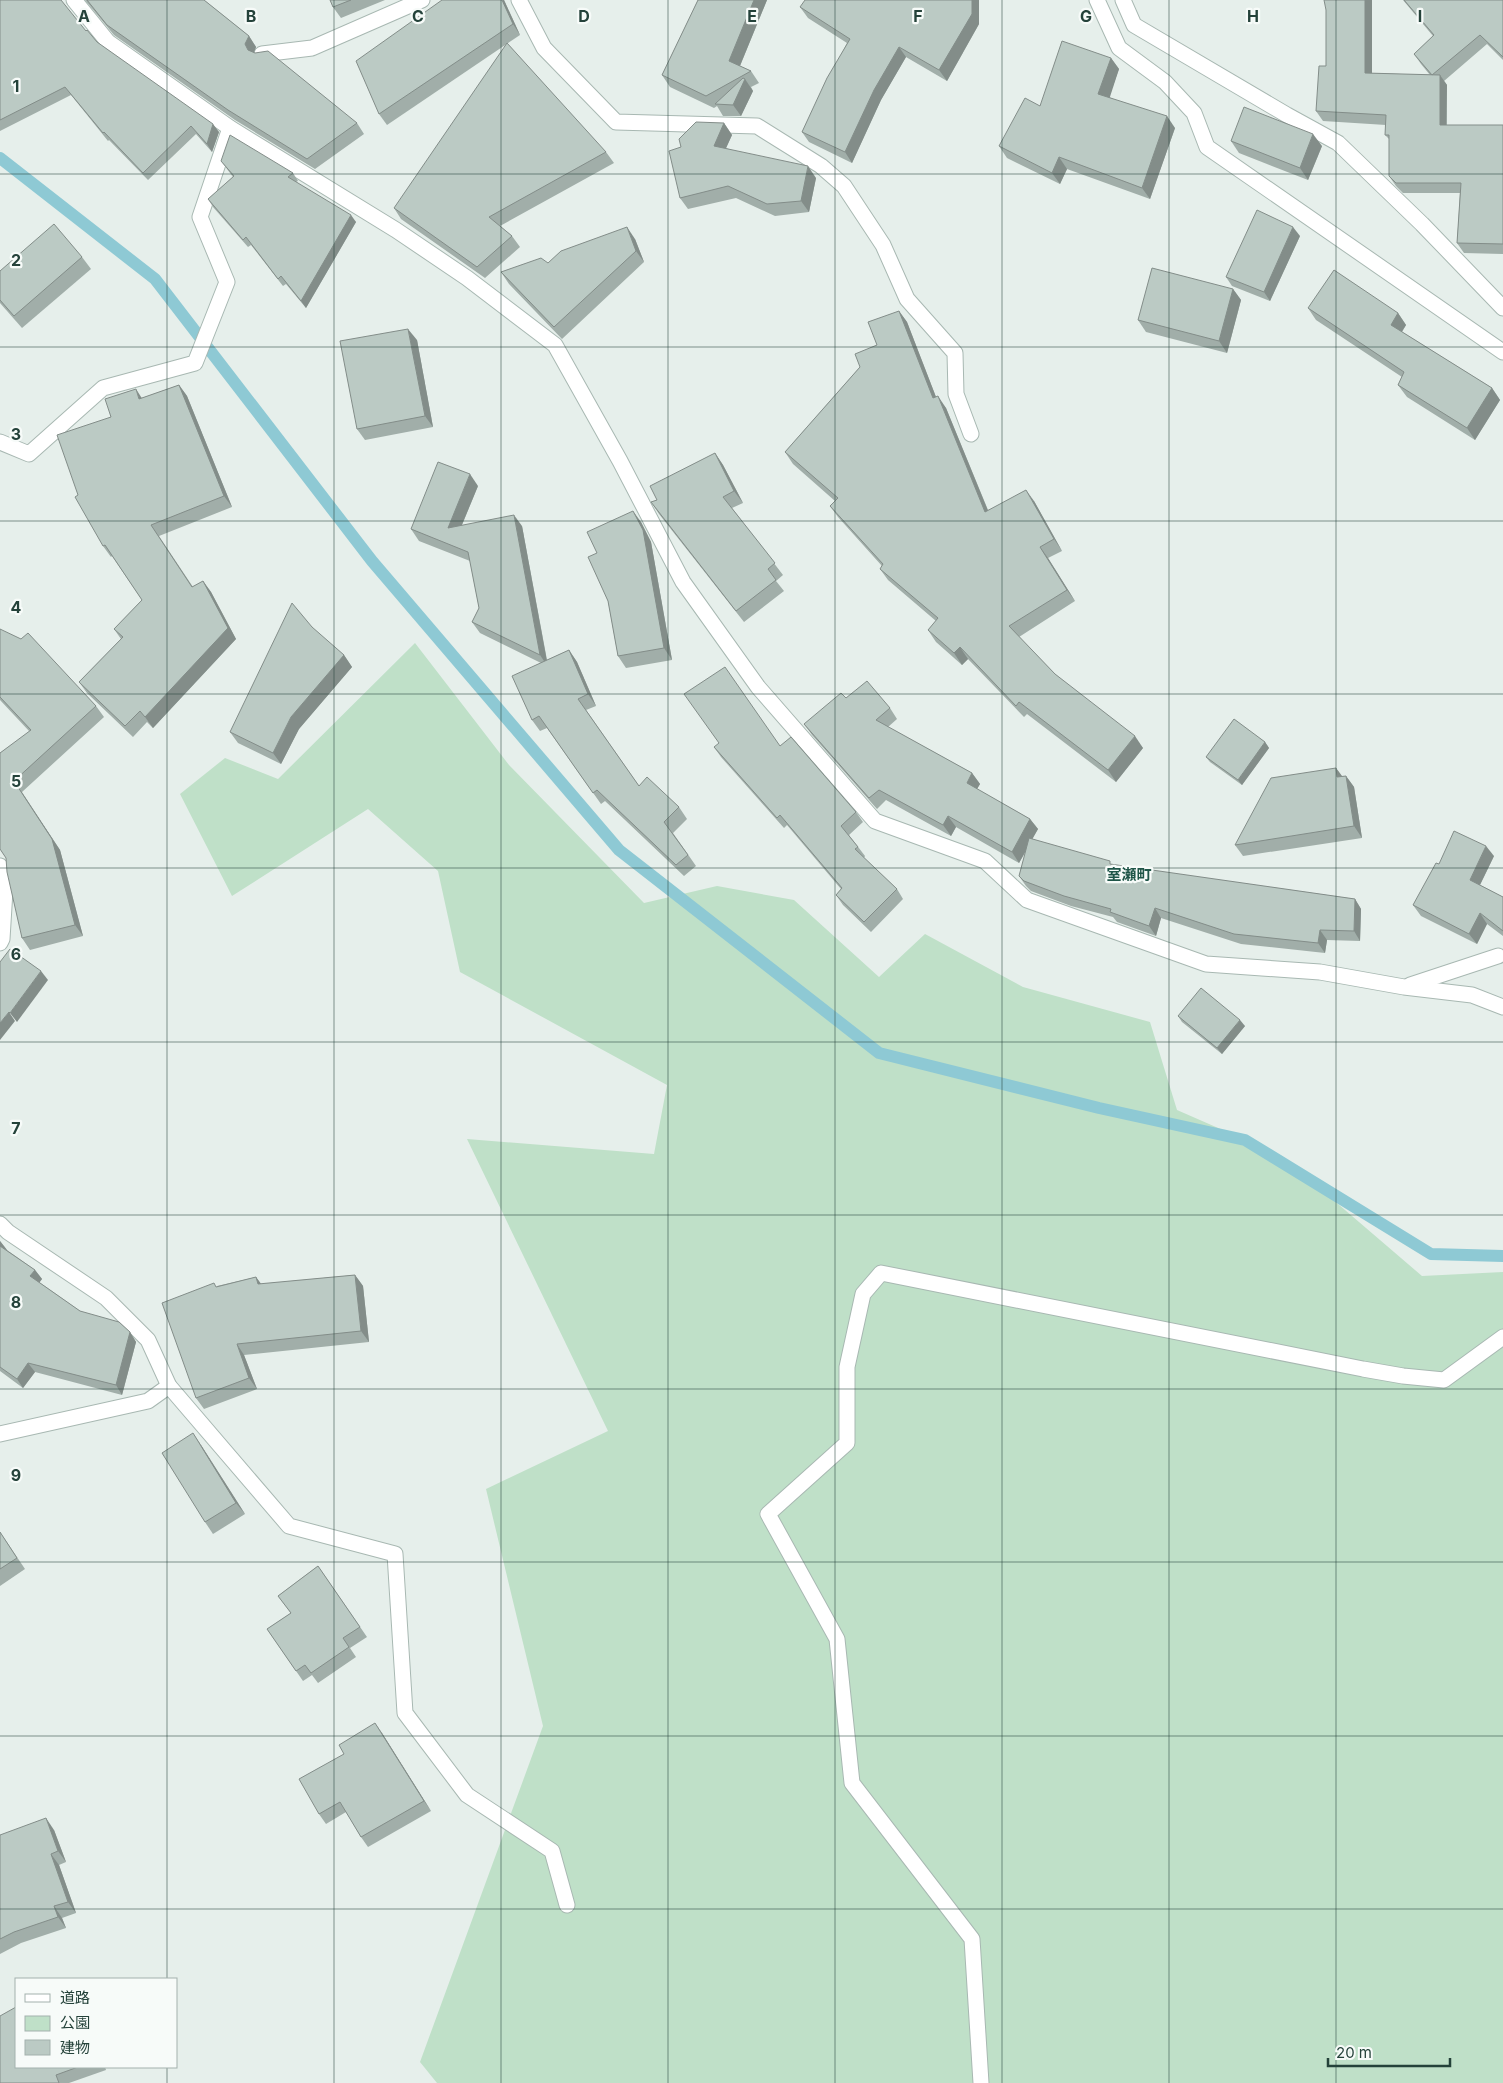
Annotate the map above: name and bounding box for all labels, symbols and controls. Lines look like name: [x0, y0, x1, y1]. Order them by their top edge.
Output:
text: A: [78, 6, 90, 26]
text: B: [246, 6, 256, 26]
text: C: [412, 6, 424, 26]
text: D: [578, 6, 590, 26]
text: E: [747, 6, 757, 26]
text: F: [913, 6, 923, 26]
text: G: [1080, 6, 1092, 26]
text: H: [1247, 6, 1259, 26]
text: I: [1418, 6, 1422, 26]
text: 1: [13, 76, 19, 96]
text: 2: [11, 250, 21, 270]
text: 3: [11, 424, 21, 444]
text: 4: [11, 597, 22, 617]
text: 5: [11, 771, 21, 791]
district label: 室瀬町: [1106, 865, 1152, 884]
text: 6: [11, 944, 21, 964]
text: 7: [11, 1118, 21, 1138]
text: 8: [11, 1292, 21, 1312]
text: 9: [11, 1465, 21, 1485]
legend: [15, 1978, 178, 2068]
text: 道路: [60, 1988, 90, 2007]
text: 公園: [60, 2013, 90, 2032]
scale bar: [1328, 2036, 1450, 2068]
text: 建物: [60, 2038, 90, 2057]
text: 20 m: [1336, 2043, 1372, 2062]

